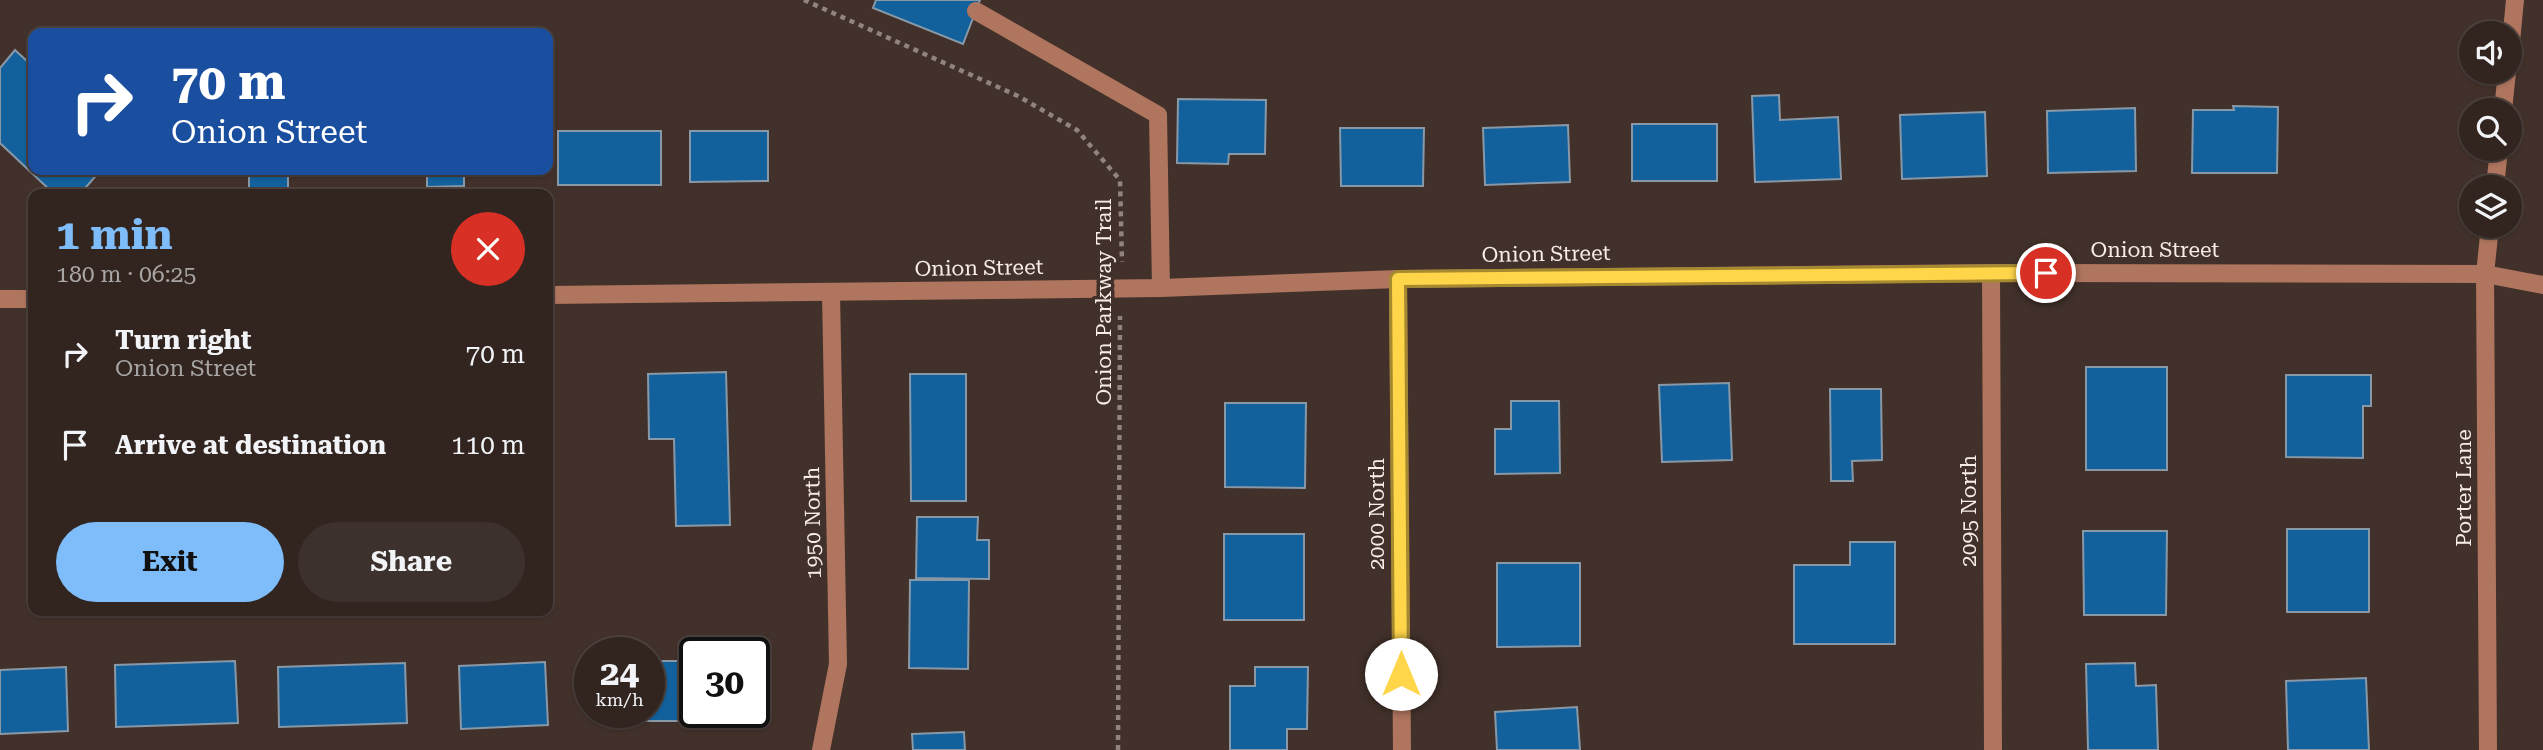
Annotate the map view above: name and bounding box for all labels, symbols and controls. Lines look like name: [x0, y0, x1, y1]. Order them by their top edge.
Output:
map controls: [2459, 21, 2522, 238]
button: sound: [2459, 21, 2522, 84]
text: 70 m: [171, 54, 286, 111]
icon: right: [56, 56, 147, 147]
button: search: [2459, 98, 2522, 161]
text: Onion Street: [171, 113, 367, 151]
button: layers: [2459, 175, 2522, 238]
street label: Onion Parkway Trail: [1092, 198, 1116, 406]
text: 1 min: [56, 210, 173, 259]
button: close: [451, 212, 525, 286]
street label: Onion Street: [2091, 238, 2220, 262]
street label: Onion Street: [1481, 241, 1611, 267]
pin: [2016, 243, 2076, 303]
icon: arrive: [2027, 254, 2065, 292]
street label: Onion Street: [914, 255, 1044, 281]
text: 180 m · 06:25: [56, 261, 196, 288]
text: Turn right: [115, 325, 251, 355]
icon: right: [56, 335, 94, 373]
text: 70 m: [466, 339, 525, 369]
text: Onion Street: [115, 355, 256, 382]
icon: arrive: [56, 426, 94, 464]
street label: Porter Lane: [2452, 429, 2476, 547]
text: Arrive at destination: [115, 430, 386, 460]
text: 110 m: [451, 430, 525, 460]
street label: 2095 North: [1957, 454, 1981, 567]
street label: 2000 North: [1365, 457, 1389, 570]
street label: 1950 North: [800, 466, 826, 579]
button: Exit: [56, 522, 284, 602]
button: Share: [298, 522, 525, 602]
speed limit sign: 30: [679, 637, 770, 728]
position arrow: [1364, 637, 1438, 711]
text: 24: [600, 653, 639, 694]
text: km/h: [595, 689, 644, 710]

